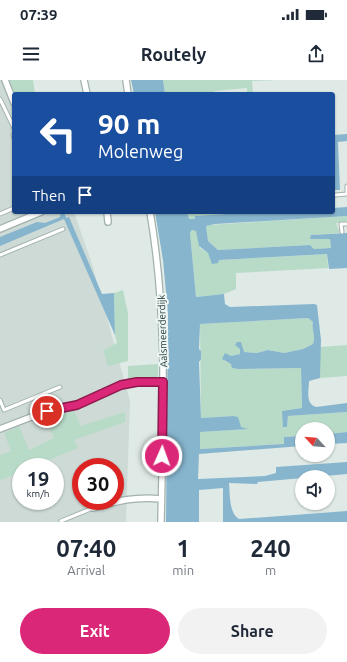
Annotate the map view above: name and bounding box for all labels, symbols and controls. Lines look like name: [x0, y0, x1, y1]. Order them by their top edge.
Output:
text: 07:39: [20, 6, 58, 23]
icon: menu: [20, 43, 42, 65]
icon: share: [305, 43, 327, 65]
text: Routely: [141, 44, 206, 64]
icon: left: [32, 108, 84, 160]
text: 90 m: [98, 108, 160, 139]
text: Molenweg: [98, 141, 183, 161]
icon: arrive: [74, 184, 96, 206]
text: Then: [32, 187, 66, 204]
street label: Aalsmeerderdijk: [156, 294, 169, 368]
pin: [30, 394, 64, 428]
icon: arrive: [36, 400, 58, 422]
north arrow: [295, 422, 335, 462]
map controls: [295, 422, 335, 510]
position arrow: [141, 435, 183, 477]
speed limit sign: 30: [72, 458, 124, 510]
text: 19: [27, 467, 49, 490]
button: sound: [295, 470, 335, 510]
text: km/h: [26, 488, 50, 499]
text: 07:40: [56, 535, 116, 562]
text: 1: [176, 535, 190, 562]
text: 240: [250, 535, 291, 562]
text: Arrival: [67, 563, 105, 577]
text: min: [172, 563, 194, 577]
text: m: [265, 563, 276, 577]
button: Exit: [20, 608, 170, 654]
button: Share: [178, 608, 327, 654]

